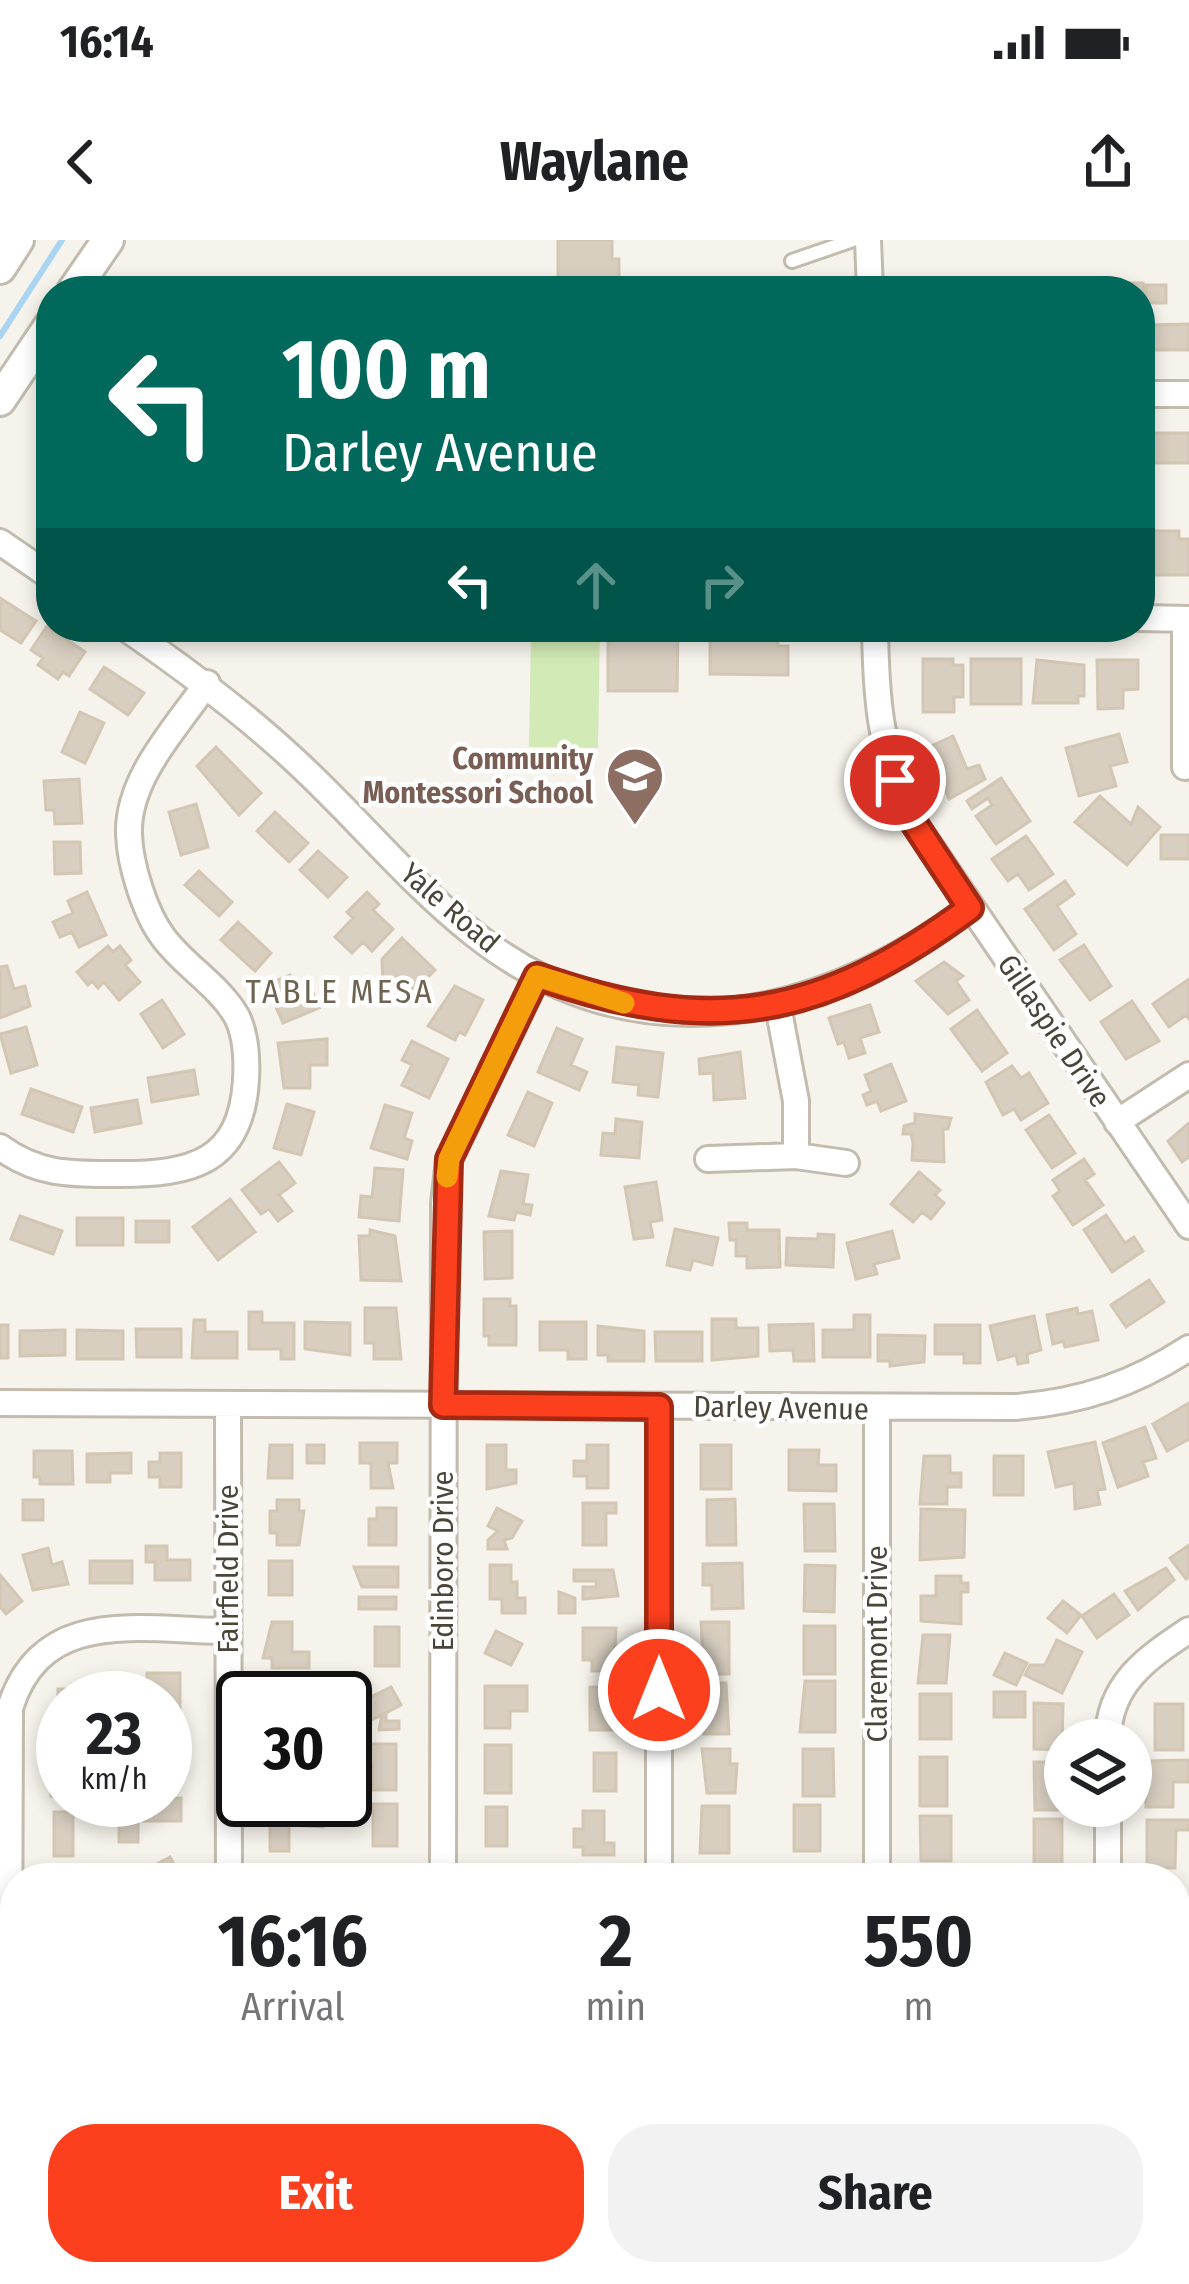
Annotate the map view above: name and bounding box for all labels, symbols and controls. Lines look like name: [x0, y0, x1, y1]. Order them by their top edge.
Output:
text: 16:14: [60, 15, 154, 69]
icon: back: [48, 129, 114, 195]
icon: share: [1075, 129, 1141, 195]
text: Waylane: [500, 130, 689, 194]
text: 100 m: [282, 319, 491, 420]
icon: left: [84, 324, 240, 480]
text: Darley Avenue: [282, 421, 598, 485]
icon: left: [437, 552, 503, 618]
icon: ahead: [563, 552, 629, 618]
icon: right: [689, 552, 755, 618]
pin: [844, 729, 946, 831]
place label: Community Montessori School: [363, 741, 594, 811]
school or university icon: Community Montessori School: [604, 745, 666, 827]
icon: arrive: [862, 747, 928, 813]
street label: Yale Road: [393, 855, 507, 961]
street label: Gillaspie Drive: [990, 948, 1118, 1114]
district label: TABLE MESA: [245, 972, 435, 1012]
street label: Darley Avenue: [693, 1388, 869, 1428]
street label: Edinboro Drive: [425, 1471, 461, 1651]
street label: Fairfield Drive: [210, 1485, 246, 1654]
street label: Claremont Drive: [859, 1546, 895, 1742]
position arrow: [596, 1627, 722, 1753]
speed limit sign: 30: [216, 1671, 372, 1827]
text: 23: [86, 1698, 142, 1770]
map controls: [1044, 1719, 1152, 1827]
button: layers: [1044, 1719, 1152, 1827]
text: km/h: [81, 1761, 147, 1797]
text: 16:16: [218, 1899, 368, 1985]
text: 2: [599, 1899, 632, 1985]
text: 550: [864, 1899, 973, 1985]
text: Arrival: [241, 1984, 345, 2030]
text: min: [586, 1984, 646, 2030]
text: m: [903, 1984, 933, 2030]
button: Exit: [48, 2124, 584, 2262]
button: Share: [608, 2124, 1143, 2262]

